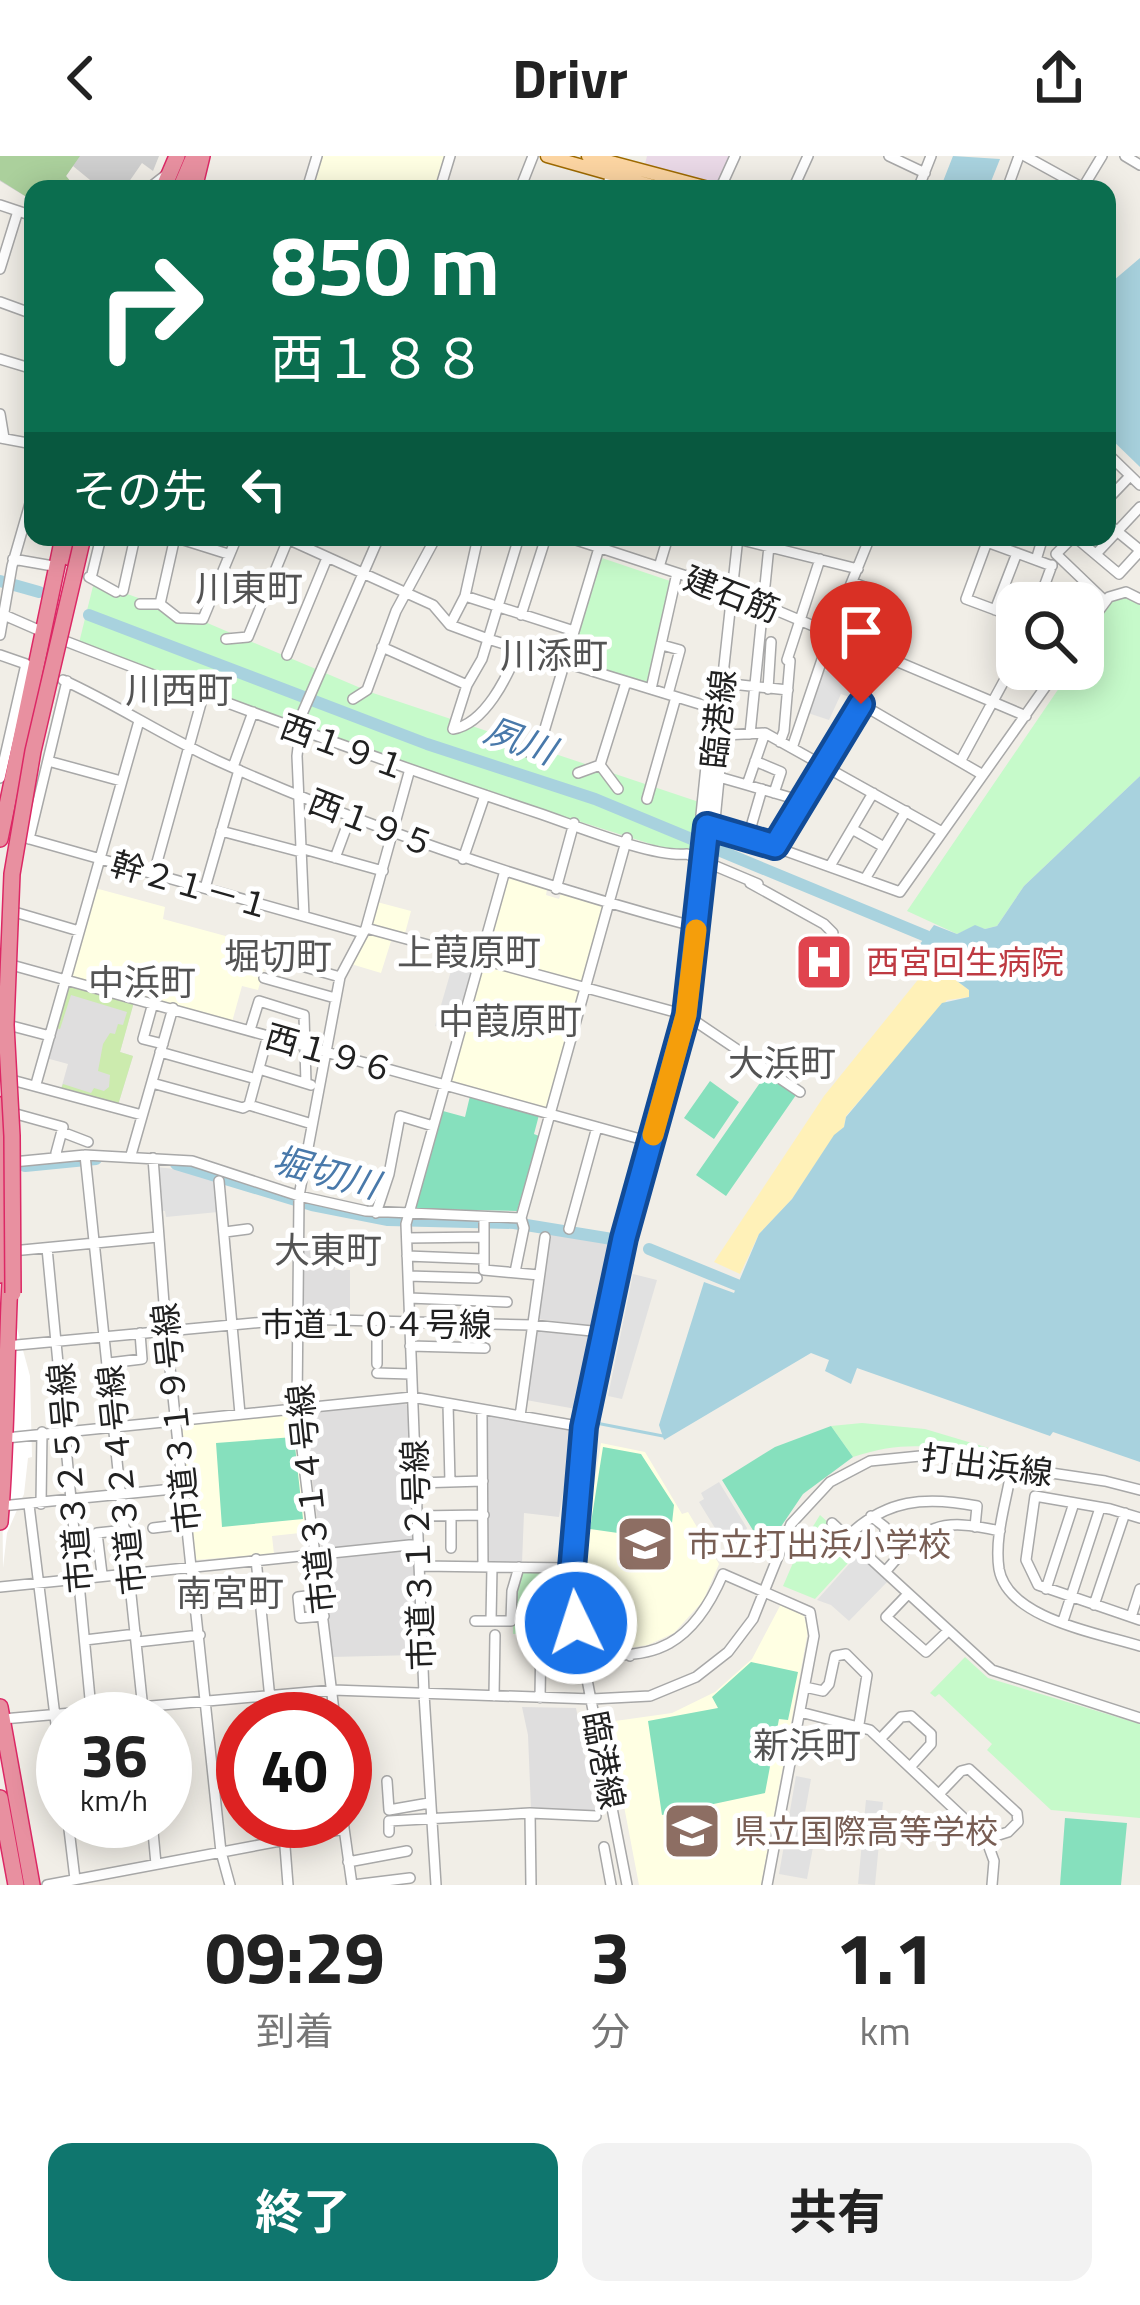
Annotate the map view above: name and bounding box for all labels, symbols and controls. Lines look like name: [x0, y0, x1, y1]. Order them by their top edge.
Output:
text: Drivr: [512, 37, 628, 119]
icon: back: [48, 45, 114, 111]
icon: share: [1026, 45, 1092, 111]
text: 850 m: [270, 200, 500, 328]
icon: right: [72, 228, 228, 384]
text: 西１８８: [270, 317, 486, 399]
text: その先: [72, 456, 207, 524]
icon: left: [231, 456, 297, 522]
street label: 建石筋: [677, 553, 787, 635]
district label: 川東町: [195, 560, 303, 615]
pin: [810, 581, 912, 704]
map controls: [996, 582, 1104, 690]
button: search: [996, 582, 1104, 690]
icon: arrive: [828, 599, 894, 665]
district label: 川添町: [500, 627, 608, 682]
district label: 川西町: [125, 662, 233, 717]
street label: 臨港線: [688, 667, 748, 771]
street label: 西１９１: [273, 701, 415, 793]
water label: 夙川: [477, 701, 567, 779]
street label: 西１９５: [301, 776, 443, 870]
street label: 幹２１－１: [105, 838, 277, 932]
district label: 上葭原町: [397, 924, 541, 979]
district label: 堀切町: [224, 928, 332, 983]
hospital icon: 西宮回生病院: [793, 931, 855, 993]
place label: 西宮回生病院: [866, 937, 1064, 987]
district label: 中浜町: [88, 954, 196, 1009]
district label: 中葭原町: [438, 993, 582, 1048]
street label: 西１９６: [260, 1011, 400, 1095]
district label: 大浜町: [728, 1035, 836, 1090]
water label: 堀切川: [267, 1131, 389, 1213]
district label: 大東町: [274, 1222, 382, 1277]
street label: 市道１０４号線: [261, 1299, 492, 1349]
street label: 市道３１９号線: [139, 1301, 213, 1535]
street label: 市道３２５号線: [35, 1361, 105, 1595]
street label: 市道３２４号線: [84, 1363, 158, 1597]
street label: 市道３１４号線: [274, 1382, 348, 1616]
street label: 打出浜線: [918, 1432, 1056, 1498]
street label: 市道３１２号線: [389, 1439, 447, 1671]
school or university icon: 市立打出浜小学校: [614, 1513, 676, 1575]
place label: 市立打出浜小学校: [687, 1519, 951, 1569]
position arrow: [513, 1560, 639, 1686]
district label: 南宮町: [176, 1565, 284, 1620]
speed limit sign: 40: [216, 1692, 372, 1848]
street label: 臨港線: [570, 1707, 638, 1813]
text: 36: [80, 1709, 148, 1800]
district label: 新浜町: [753, 1717, 861, 1772]
text: km/h: [80, 1777, 148, 1823]
school or university icon: 県立国際高等学校: [661, 1800, 723, 1862]
place label: 県立国際高等学校: [734, 1806, 998, 1856]
text: 09:29: [205, 1901, 385, 2011]
text: 3: [590, 1901, 630, 2011]
text: 1.1: [836, 1902, 935, 2012]
text: 到着: [256, 2001, 334, 2060]
text: 分: [591, 2001, 630, 2060]
text: km: [860, 2001, 911, 2060]
button: 終了: [48, 2143, 558, 2281]
button: 共有: [582, 2143, 1092, 2281]

